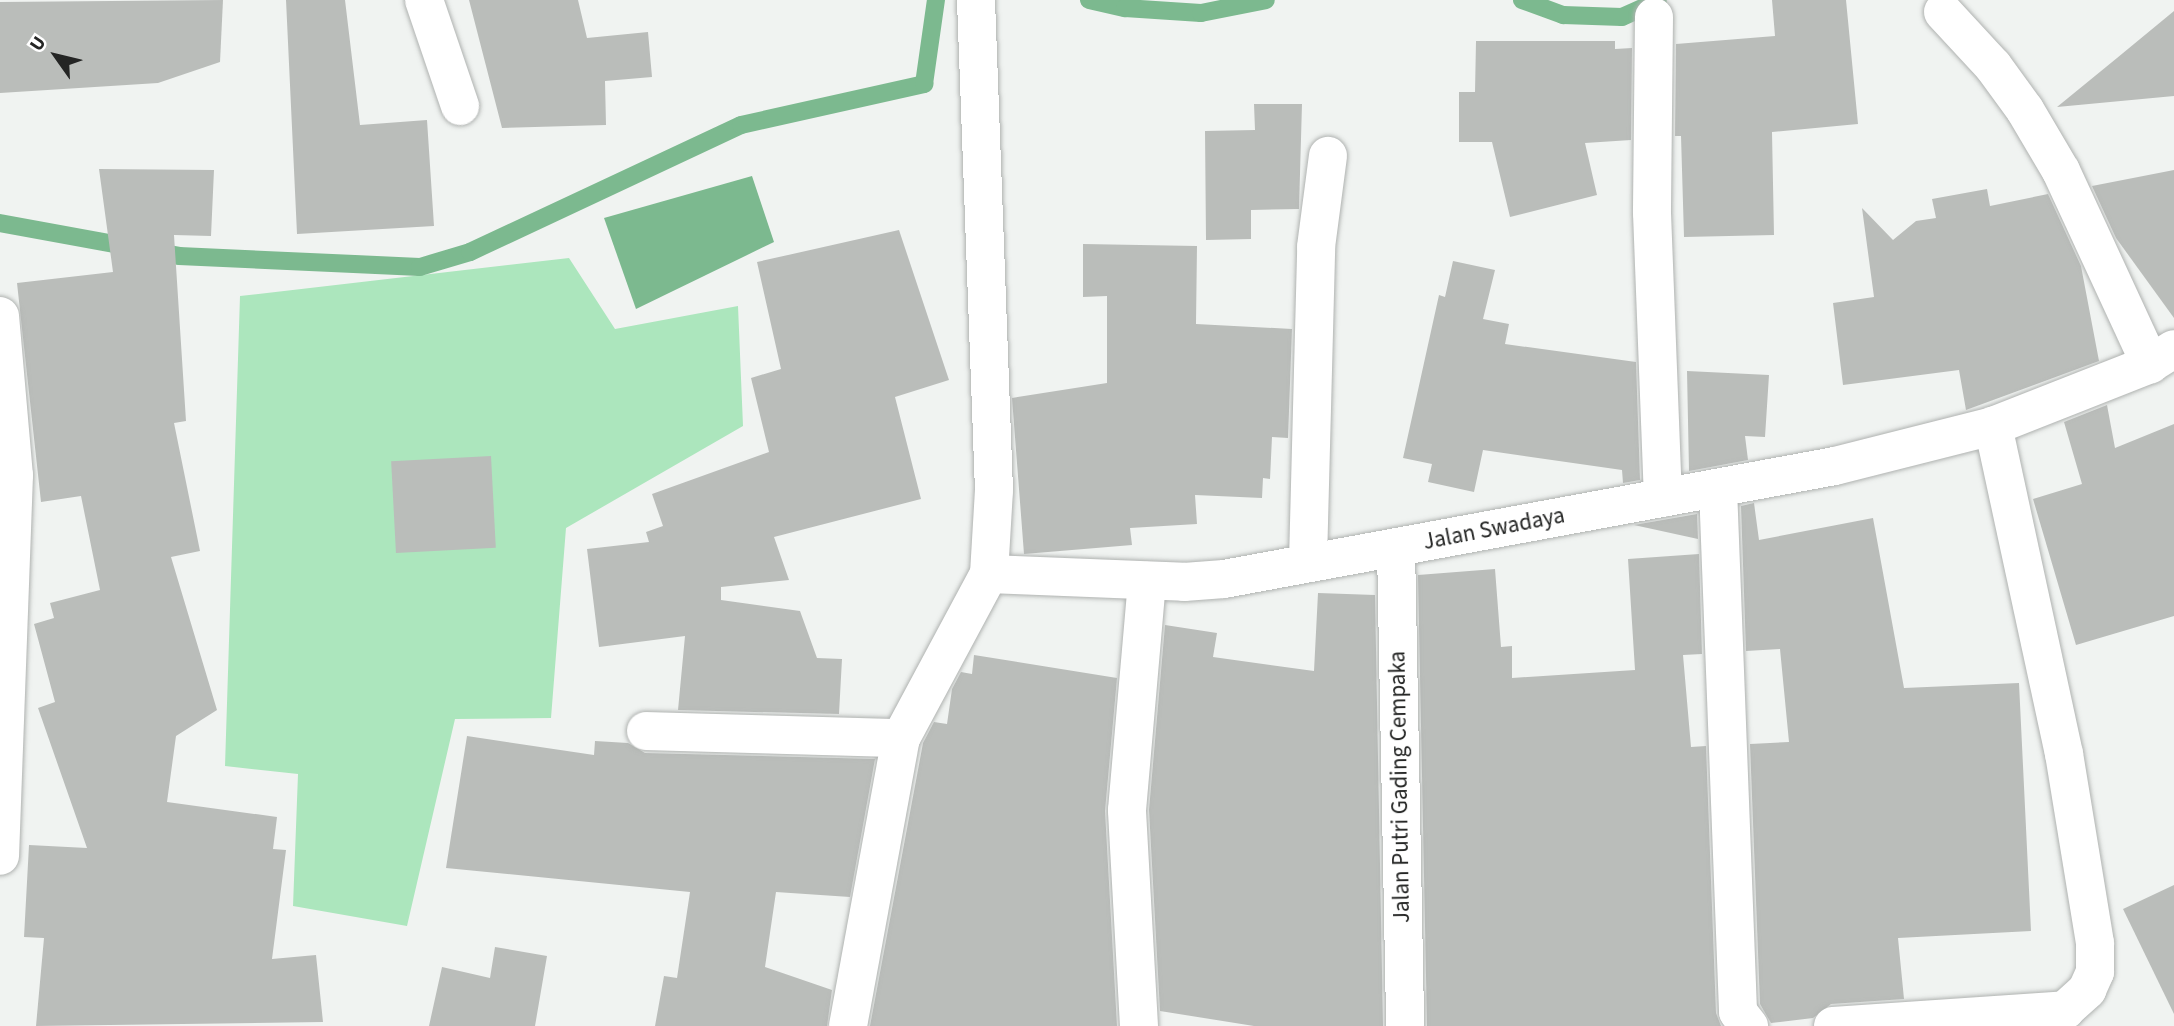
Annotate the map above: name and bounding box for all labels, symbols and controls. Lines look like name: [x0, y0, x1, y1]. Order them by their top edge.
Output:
north arrow: [21, 21, 91, 91]
text: U: [23, 31, 53, 57]
street label: Jalan Swadaya: [1421, 502, 1567, 556]
street label: Jalan Putri Gading Cempaka: [1384, 651, 1416, 923]

